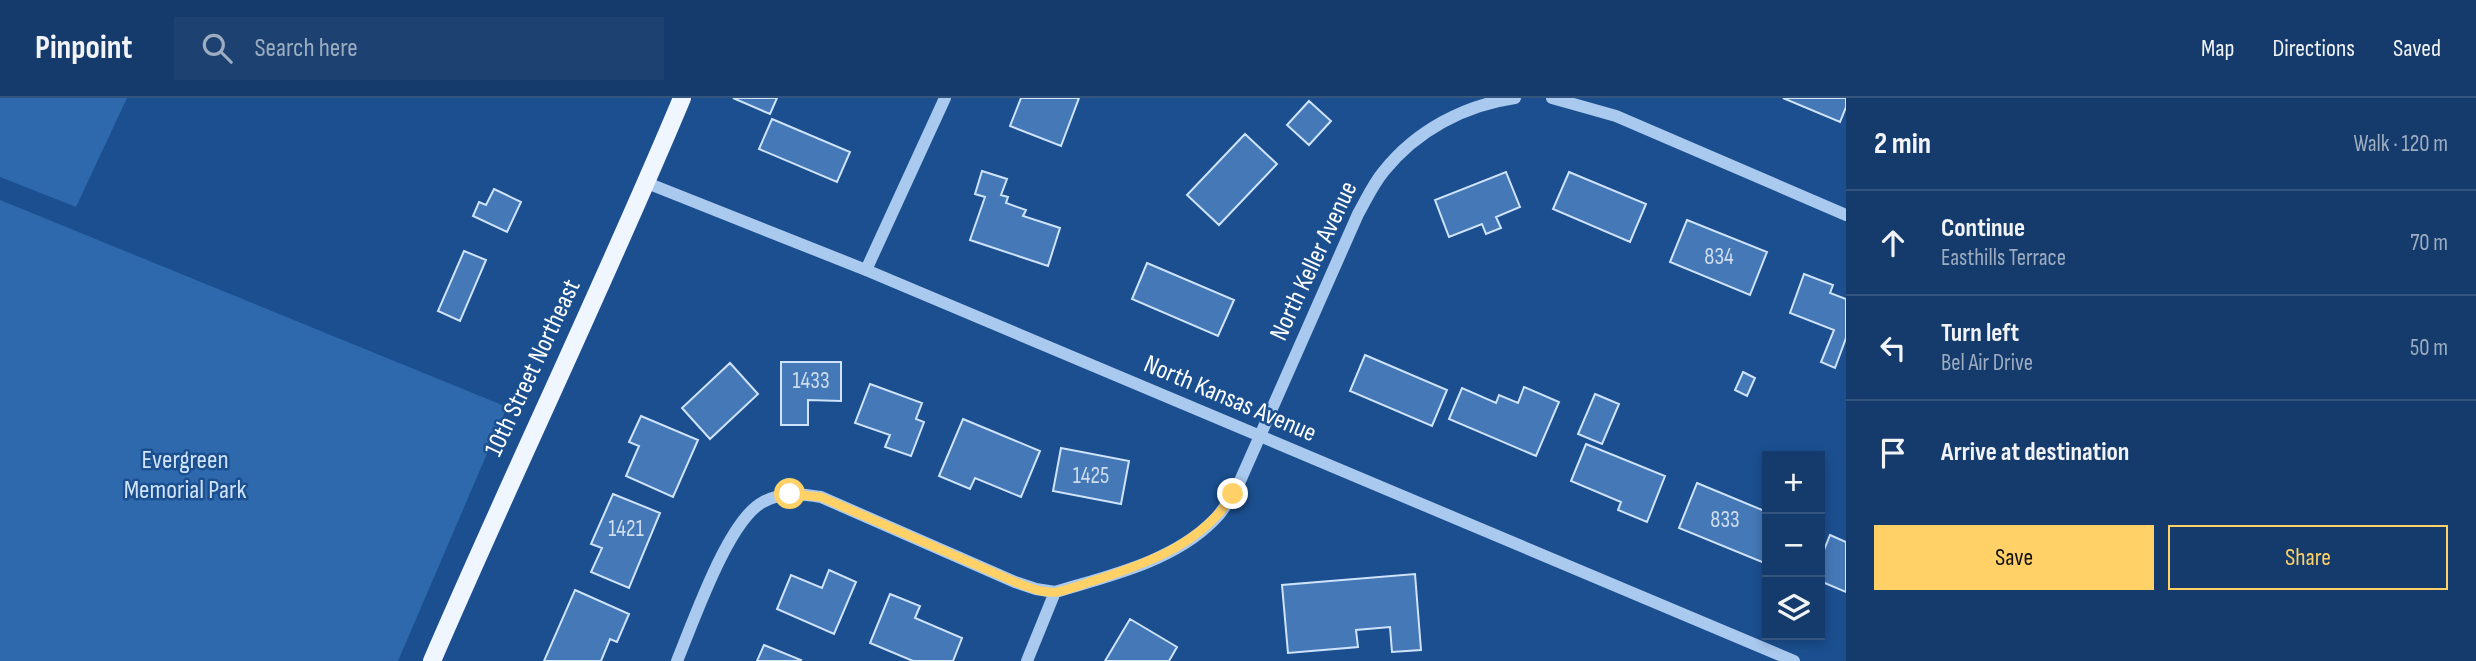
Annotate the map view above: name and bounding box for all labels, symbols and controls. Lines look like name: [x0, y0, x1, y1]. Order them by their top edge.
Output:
search box: [174, 17, 664, 80]
text: Pinpoint: [35, 28, 132, 68]
icon: search: [198, 29, 236, 67]
text: Search here: [254, 33, 358, 64]
text: Map: [2201, 34, 2234, 63]
text: Directions: [2272, 34, 2355, 63]
text: Saved: [2393, 34, 2441, 63]
text: 2 min: [1874, 126, 1931, 162]
text: Walk · 120 m: [2353, 130, 2448, 158]
street label: North Keller Avenue: [1264, 176, 1364, 346]
text: Continue: [1941, 213, 2025, 244]
icon: ahead: [1874, 224, 1912, 262]
text: 70 m: [2410, 229, 2448, 257]
house number: 834: [1704, 243, 1734, 271]
text: Easthills Terrace: [1941, 244, 2066, 272]
street label: 10th Street Northeast: [478, 275, 588, 461]
text: Turn left: [1941, 318, 2019, 349]
icon: left: [1874, 329, 1912, 367]
text: 50 m: [2410, 334, 2448, 362]
street label: North Kansas Avenue: [1139, 349, 1321, 449]
text: Bel Air Drive: [1941, 349, 2033, 377]
house number: 1433: [792, 367, 830, 395]
icon: arrive: [1874, 434, 1912, 472]
text: Arrive at destination: [1941, 437, 2129, 468]
park label: Evergreen Memorial Park: [124, 445, 246, 506]
map controls: [1762, 451, 1825, 640]
button: +: [1762, 451, 1825, 514]
house number: 1425: [1073, 462, 1109, 490]
route start: [774, 478, 805, 509]
route end: [1217, 478, 1248, 509]
house number: 833: [1710, 506, 1740, 534]
button: −: [1762, 514, 1825, 577]
house number: 1421: [608, 515, 644, 543]
button: Save: [1874, 525, 2154, 590]
button: Share: [2168, 525, 2448, 590]
button: layers: [1762, 577, 1825, 640]

